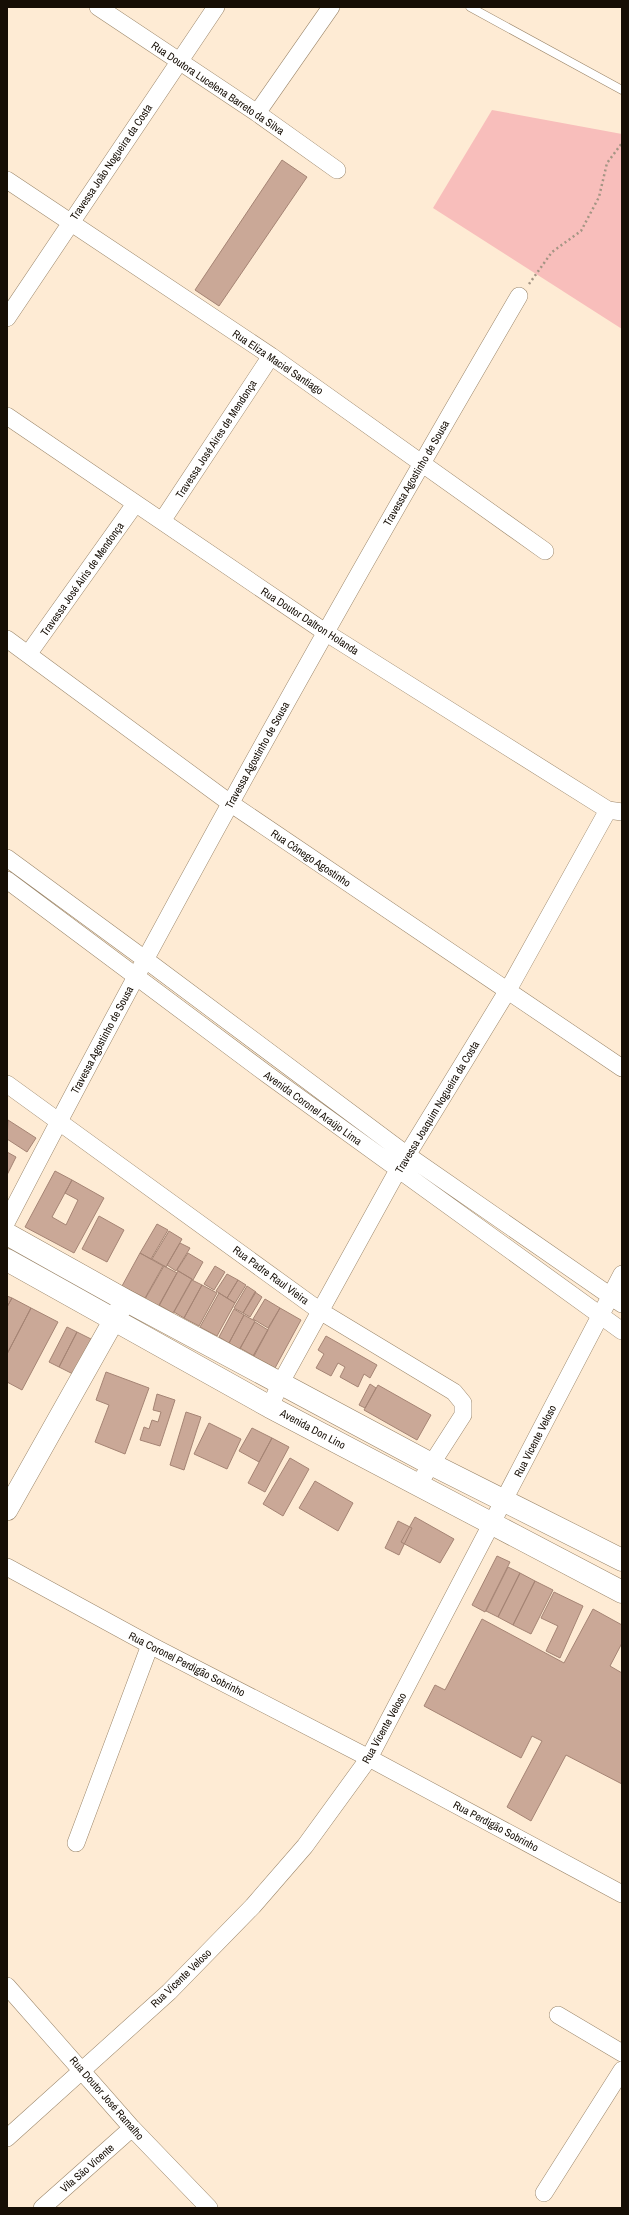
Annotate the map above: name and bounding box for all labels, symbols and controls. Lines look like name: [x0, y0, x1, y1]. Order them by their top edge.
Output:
street label: Rua Doutora Lucelena Barreto da Silva: [149, 38, 287, 138]
street label: Travessa João Nogueira da Costa: [67, 101, 155, 223]
street label: Rua Eliza Maciel Santiago: [230, 326, 326, 398]
street label: Travessa José Aires de Mendonça: [172, 377, 260, 501]
street label: Travessa Agostinho de Sousa: [380, 418, 452, 528]
street label: Travessa José Airis de Mendonça: [37, 519, 127, 639]
street label: Rua Doutor Daltron Holanda: [258, 584, 362, 658]
street label: Travessa Agostinho de Sousa: [222, 699, 292, 811]
street label: Rua Cônego Agostinho: [268, 826, 354, 890]
street label: Travessa Agostinho de Sousa: [68, 984, 136, 1096]
street label: Travessa Joaquim Nogueira da Costa: [392, 1038, 482, 1176]
street label: Avenida Coronel Araújo Lima: [260, 1067, 365, 1148]
street label: Rua Padre Raul Vieira: [230, 1243, 312, 1307]
street label: Rua Vicente Veloso: [511, 1403, 559, 1479]
street label: Avenida Don Lino: [277, 1405, 348, 1452]
street label: Rua Coronel Perdigão Sobrinho: [126, 1629, 248, 1699]
street label: Rua Vicente Veloso: [359, 1690, 409, 1766]
street label: Rua Perdigão Sobrinho: [451, 1798, 541, 1854]
street label: Rua Vicente Veloso: [148, 1945, 214, 2011]
street label: Rua Doutor José Ramalho: [67, 2053, 147, 2143]
street label: Vila São Vicente: [57, 2141, 117, 2195]

